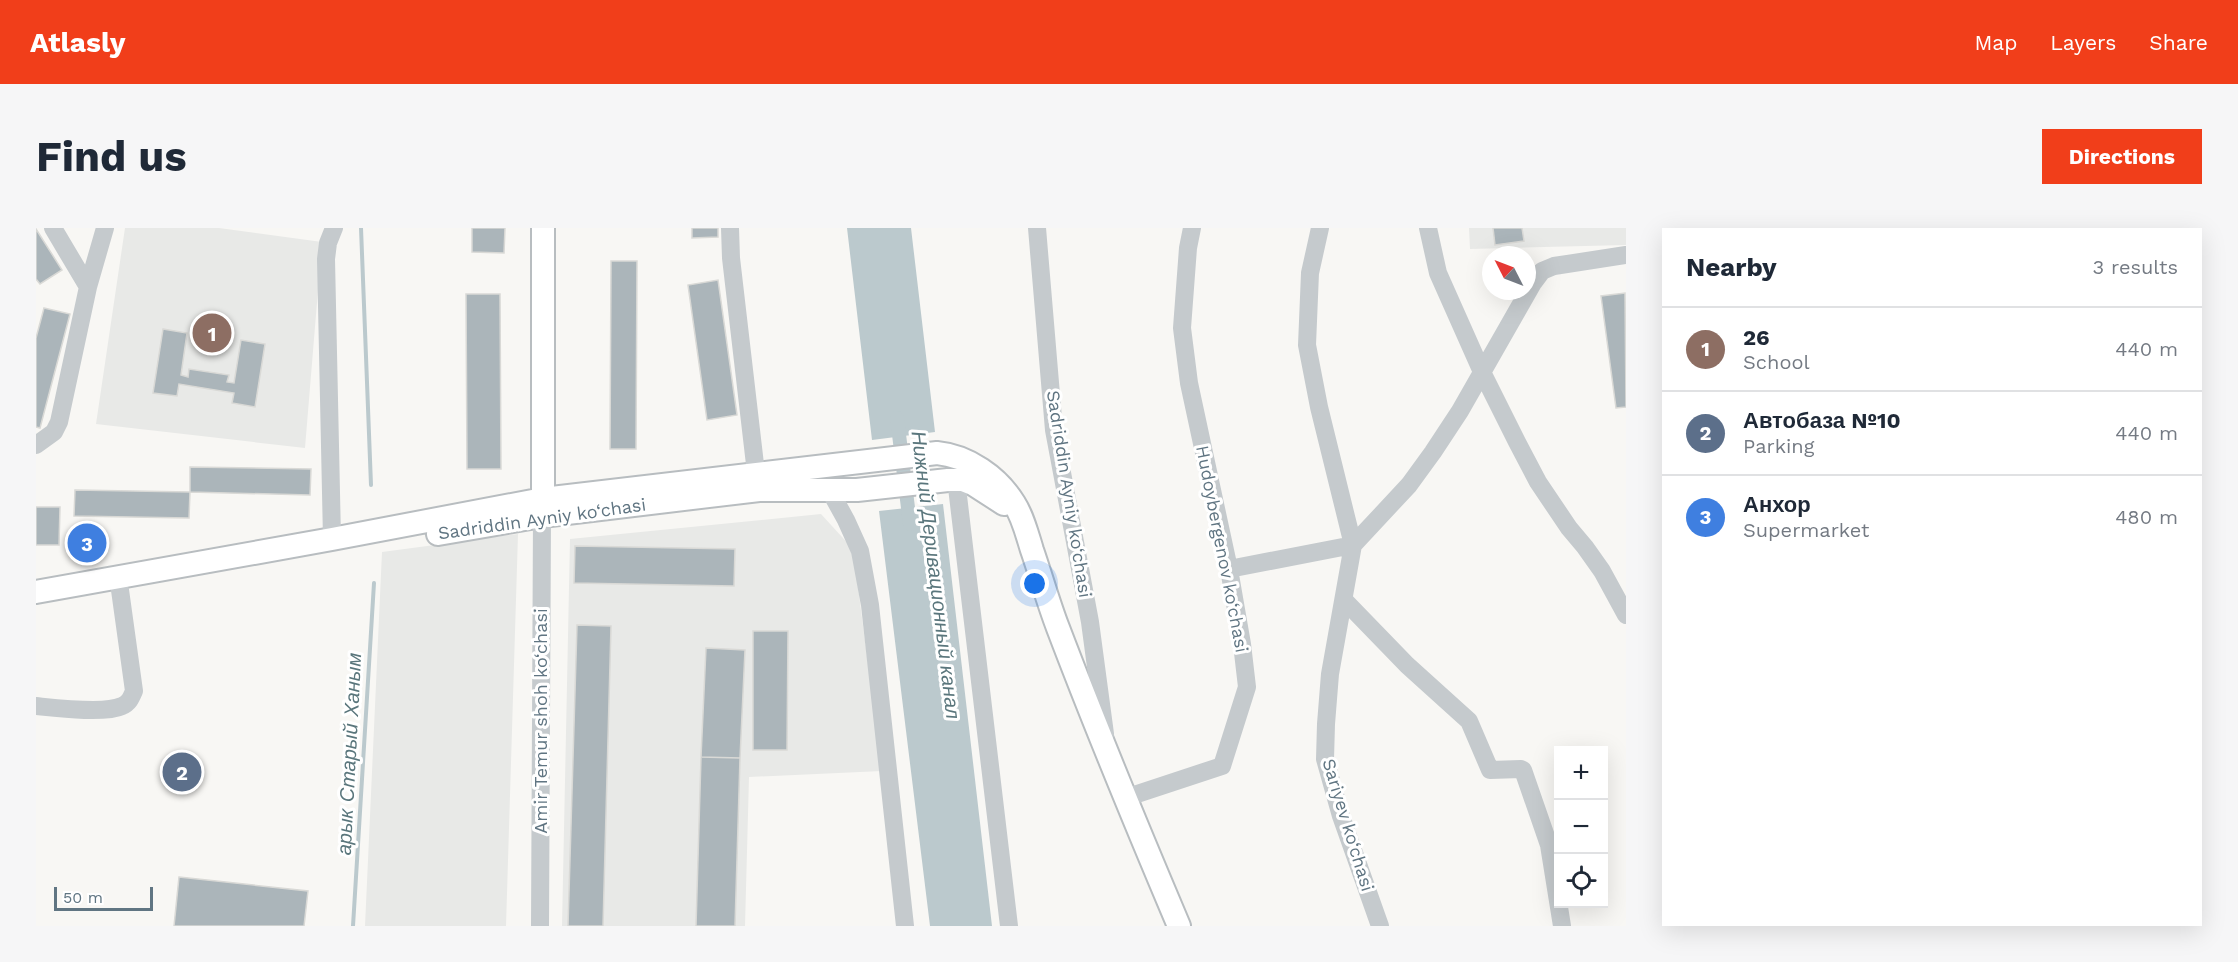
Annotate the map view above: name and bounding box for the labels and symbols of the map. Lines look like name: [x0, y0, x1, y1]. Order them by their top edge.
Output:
north arrow: [1482, 246, 1536, 300]
pin: 1: [192, 310, 231, 356]
street label: Sadriddin Ayniy ko‘chasi: [1043, 389, 1096, 599]
water label: Нижний Деривационный канал: [906, 430, 966, 720]
street label: Hudoybergenov ko‘chasi: [1192, 444, 1253, 654]
street label: Sadriddin Ayniy ko‘chasi: [437, 494, 647, 543]
pin: 3: [68, 520, 106, 566]
your location: [1020, 569, 1049, 598]
street label: Amir Temur shoh ko‘chasi: [530, 608, 551, 834]
water label: арык Старый Ханым: [332, 652, 366, 856]
pin: 2: [162, 750, 202, 794]
street label: Sariyev ko‘chasi: [1318, 756, 1379, 894]
scale bar: [54, 884, 153, 912]

